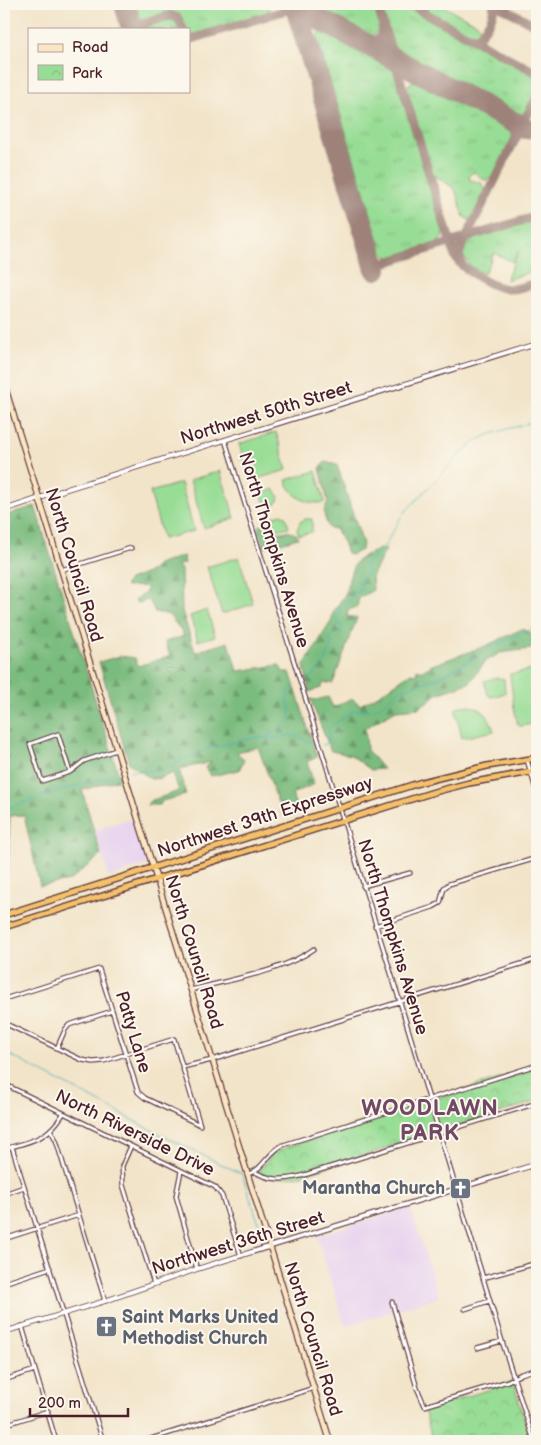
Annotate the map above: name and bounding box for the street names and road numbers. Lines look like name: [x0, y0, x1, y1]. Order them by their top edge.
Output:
street label: Northwest 50th Street: [178, 377, 355, 449]
street label: North Thompkins Avenue: [234, 450, 314, 651]
street label: North Council Road: [41, 485, 107, 645]
street label: Northwest 39th Expressway: [155, 772, 376, 862]
street label: North Thompkins Avenue: [353, 837, 433, 1038]
street label: North Council Road: [161, 872, 227, 1032]
street label: Patty Lane: [111, 989, 155, 1076]
street label: North Riverside Drive: [52, 1085, 218, 1181]
street label: Northwest 36th Street: [149, 1207, 327, 1279]
street label: North Council Road: [280, 1259, 346, 1419]

